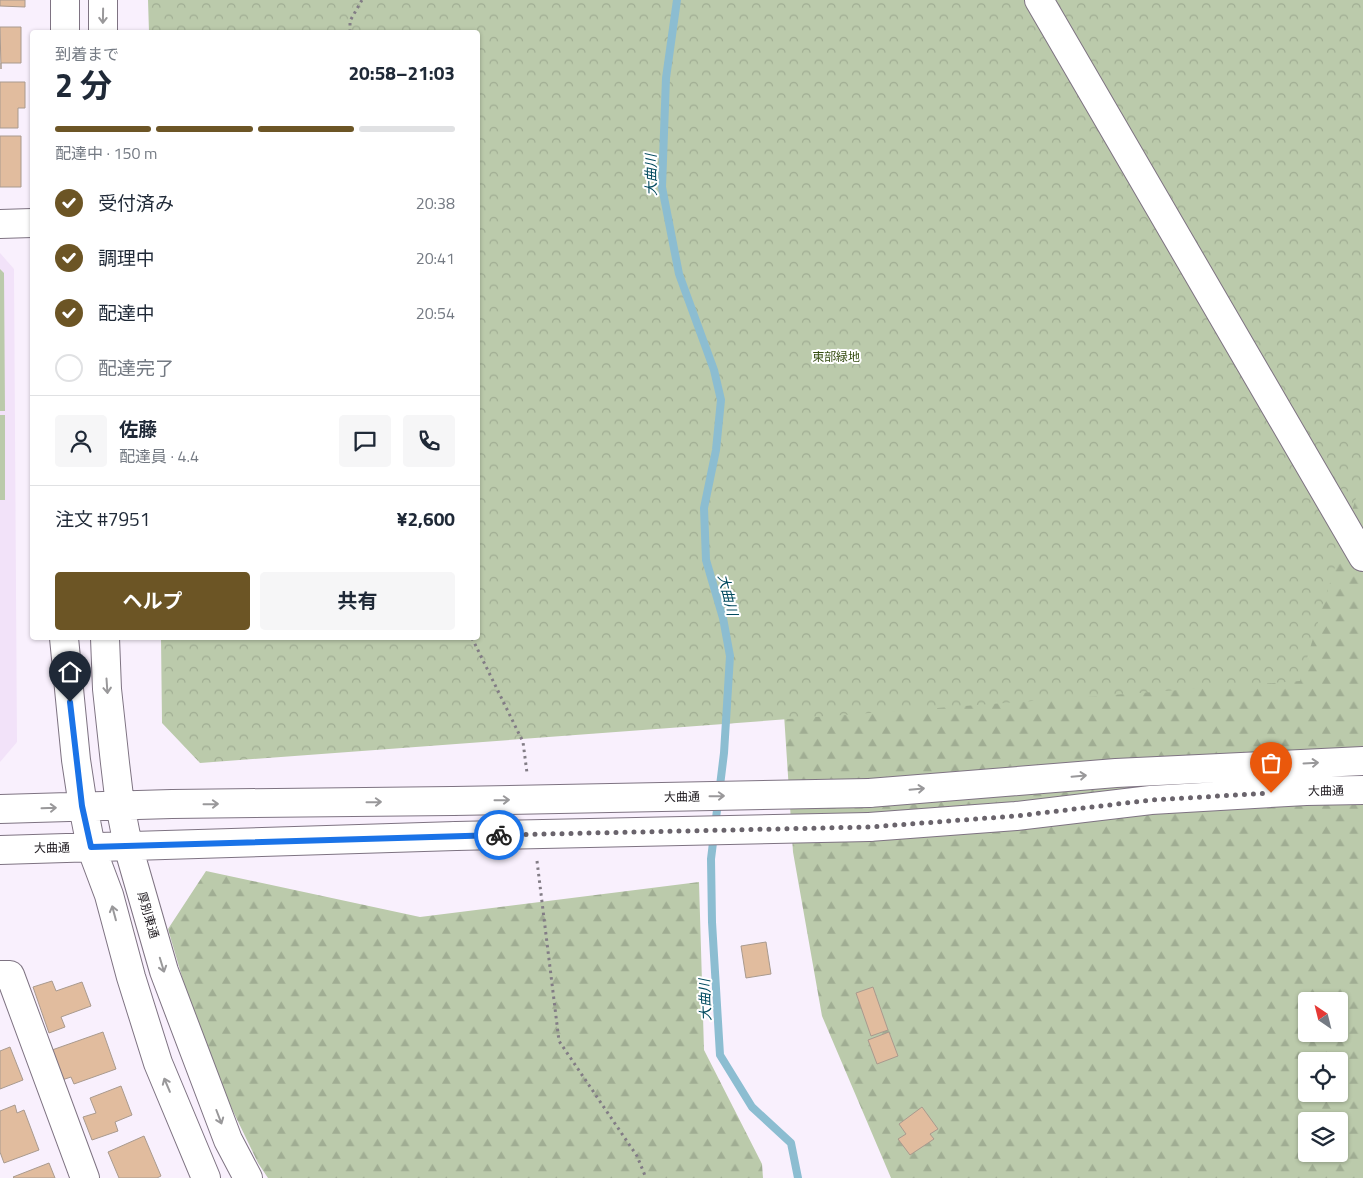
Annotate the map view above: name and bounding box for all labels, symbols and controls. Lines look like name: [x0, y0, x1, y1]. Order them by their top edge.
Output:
one-way arrow: [98, 8, 108, 24]
text: 到着まで: [55, 42, 119, 66]
text: 20:58–21:03: [348, 58, 455, 87]
text: 2 分: [55, 61, 112, 109]
text: 配達中 · 150 m: [55, 141, 157, 165]
water label: 大曲川: [640, 152, 661, 196]
text: 受付済み: [98, 188, 174, 217]
icon: check: [55, 189, 83, 217]
text: 20:38: [416, 191, 455, 215]
text: 調理中: [98, 243, 155, 272]
icon: check: [55, 244, 83, 272]
text: 20:41: [416, 246, 455, 270]
text: 配達中: [98, 298, 155, 327]
icon: check: [55, 299, 83, 327]
text: 20:54: [416, 301, 455, 325]
park label: 東部緑地: [812, 347, 860, 366]
text: 配達完了: [98, 353, 174, 382]
text: 佐藤: [119, 414, 157, 443]
button: person: [55, 415, 107, 467]
button: chat: [339, 415, 391, 467]
button: phone: [403, 415, 455, 467]
text: 配達員 · 4.4: [119, 444, 199, 468]
text: 注文 #7951: [55, 504, 150, 533]
text: ¥2,600: [397, 504, 455, 533]
button: ヘルプ: [55, 572, 250, 630]
button: 共有: [260, 572, 455, 630]
water label: 大曲川: [713, 572, 744, 620]
pin: [49, 651, 91, 702]
icon: home: [56, 658, 84, 686]
one-way arrow: [102, 678, 111, 694]
pin: [1250, 742, 1292, 793]
icon: bag: [1257, 749, 1285, 777]
one-way arrow: [1303, 758, 1319, 767]
one-way arrow: [1071, 771, 1087, 781]
street label: 大曲通: [1308, 781, 1344, 800]
one-way arrow: [909, 784, 925, 794]
street label: 大曲通: [664, 787, 700, 806]
one-way arrow: [708, 791, 725, 801]
one-way arrow: [494, 795, 510, 805]
one-way arrow: [365, 797, 381, 807]
one-way arrow: [202, 799, 219, 809]
one-way arrow: [40, 803, 56, 812]
courier: [474, 810, 524, 860]
icon: bike: [485, 821, 513, 849]
street label: 大曲通: [34, 838, 70, 857]
street label: 厚別東通: [133, 889, 164, 941]
one-way arrow: [108, 905, 118, 921]
one-way arrow: [158, 956, 168, 972]
water label: 大曲川: [693, 977, 716, 1021]
north arrow: [1298, 992, 1348, 1042]
map controls: [1298, 992, 1348, 1162]
button: locate: [1298, 1052, 1348, 1102]
one-way arrow: [161, 1078, 171, 1093]
one-way arrow: [215, 1109, 224, 1124]
button: layers: [1298, 1112, 1348, 1162]

